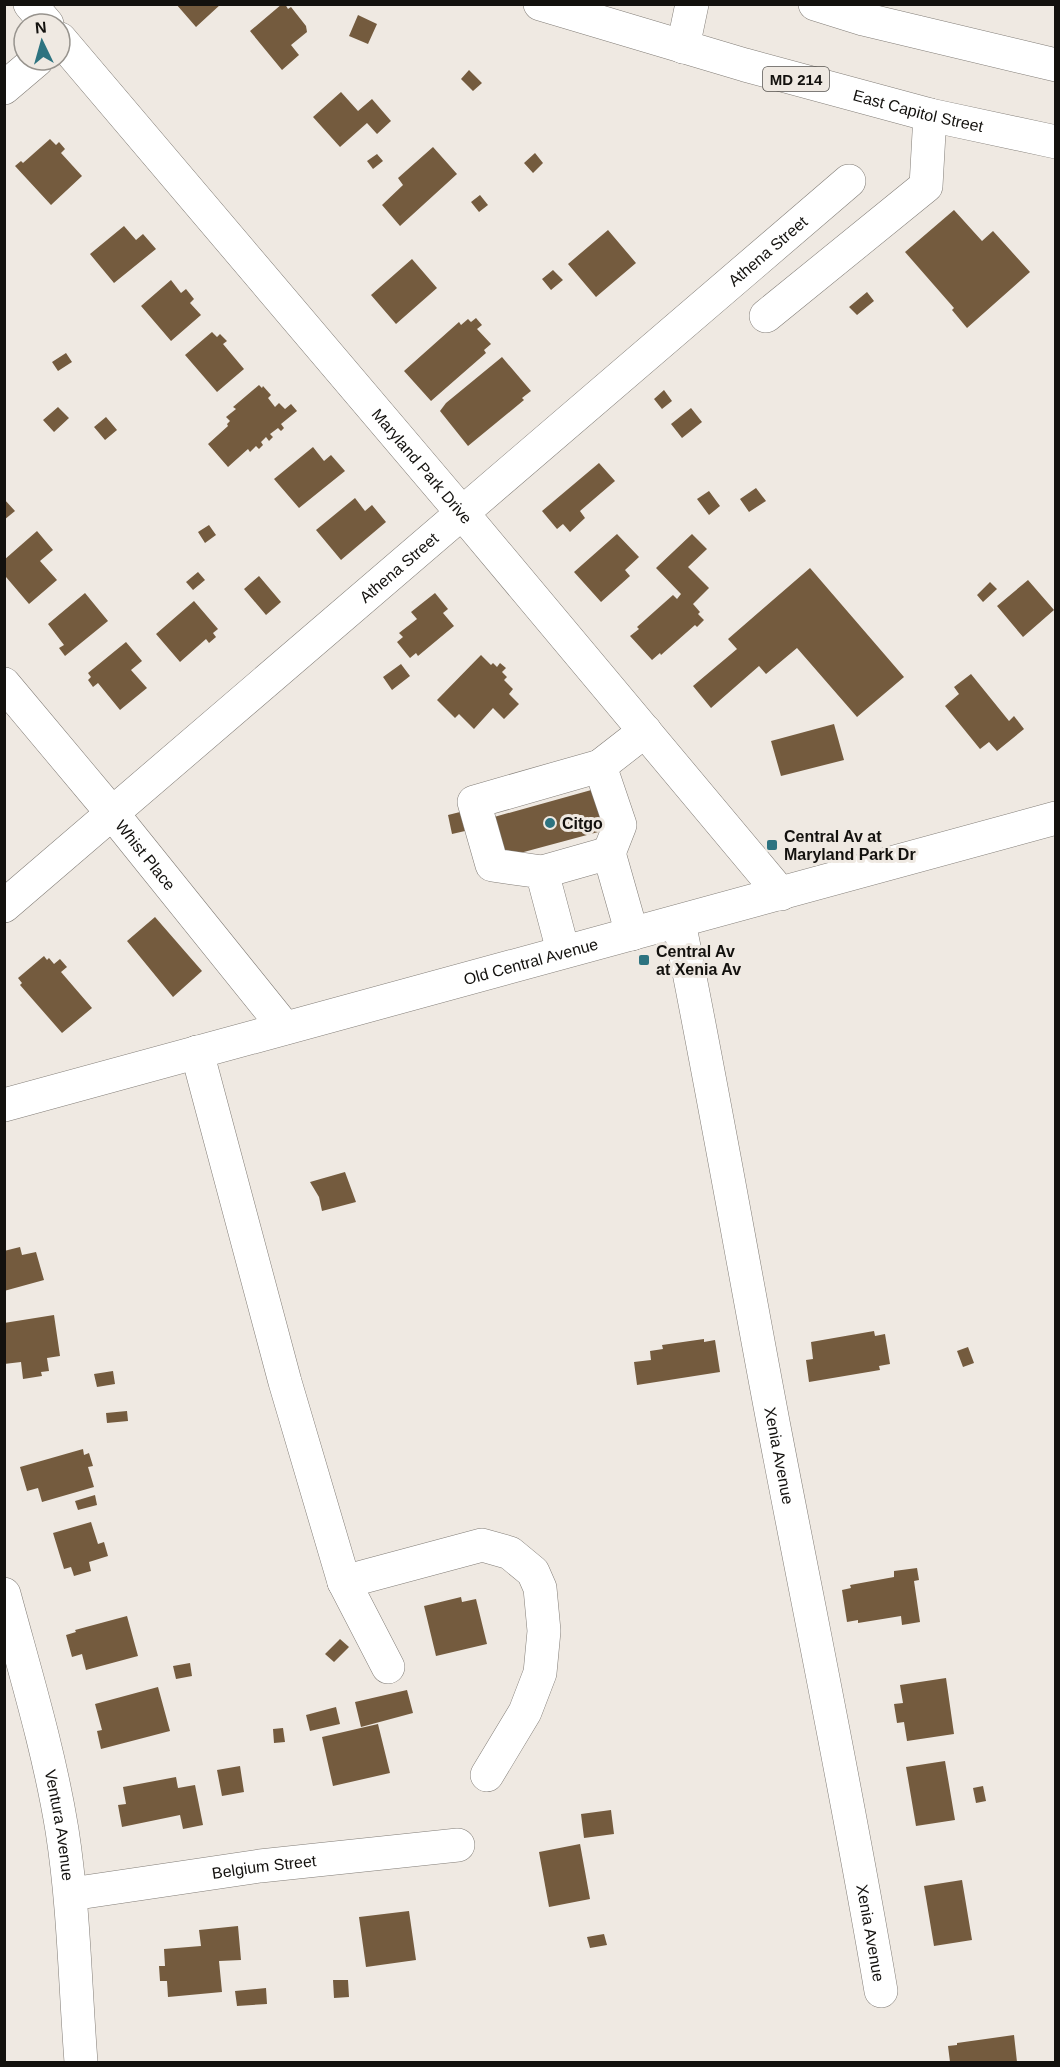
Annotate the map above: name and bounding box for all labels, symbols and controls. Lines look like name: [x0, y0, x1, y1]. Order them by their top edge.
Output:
north arrow: [12, 12, 72, 72]
text: N: [34, 19, 47, 37]
road number: MD 214: [763, 67, 829, 91]
street label: East Capitol Street: [851, 86, 985, 135]
street label: Athena Street: [725, 212, 811, 289]
street label: Maryland Park Drive: [369, 405, 476, 527]
street label: Athena Street: [356, 529, 442, 606]
place label: Citgo: [562, 815, 603, 832]
marker: Citgo: [543, 816, 557, 830]
street label: Whist Place: [113, 817, 179, 893]
place label: Central Av at Maryland Park Dr: [784, 828, 916, 863]
marker: Central Av at Maryland Park Dr: [765, 838, 779, 852]
street label: Old Central Avenue: [462, 935, 600, 988]
place label: Central Av at Xenia Av: [656, 943, 741, 978]
marker: Central Av at Xenia Av: [637, 953, 651, 967]
street label: Xenia Avenue: [762, 1406, 797, 1506]
street label: Ventura Avenue: [42, 1768, 77, 1882]
street label: Belgium Street: [211, 1852, 318, 1882]
street label: Xenia Avenue: [854, 1883, 888, 1983]

